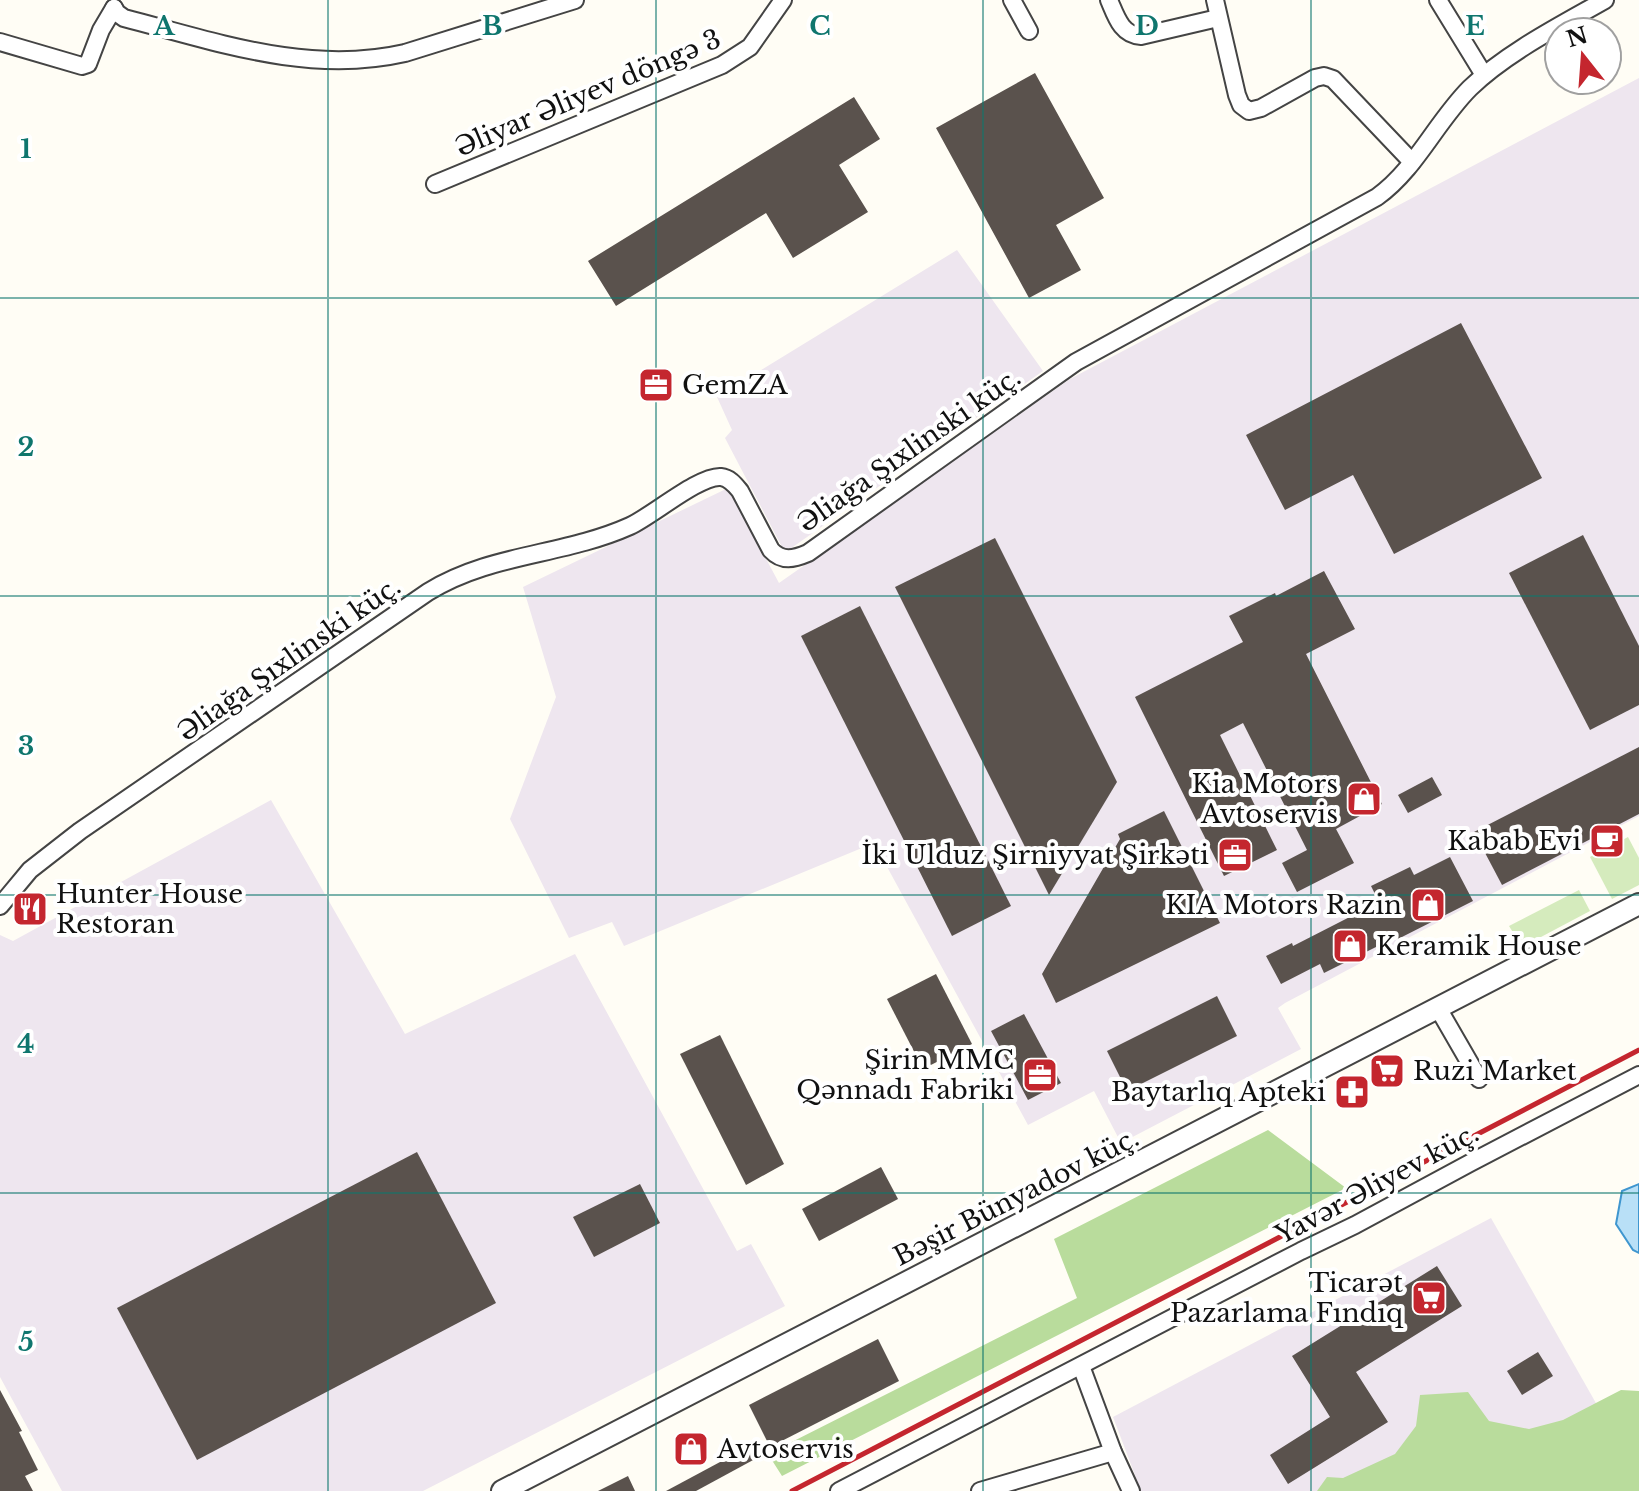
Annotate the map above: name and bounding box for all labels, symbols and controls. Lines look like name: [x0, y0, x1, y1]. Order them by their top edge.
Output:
text: A: [152, 10, 175, 42]
text: B: [482, 10, 502, 42]
text: C: [809, 10, 831, 42]
text: D: [1135, 10, 1159, 42]
text: E: [1465, 10, 1485, 42]
north arrow: [1543, 16, 1623, 96]
text: N: [1563, 21, 1591, 53]
street label: Əliyar Əliyev döngə 3: [451, 23, 725, 163]
text: 1: [20, 133, 32, 165]
street label: Əliağa Şıxlinski küç.: [791, 361, 1027, 539]
office icon: GemZA: [637, 366, 675, 404]
place label: GemZA: [682, 369, 788, 401]
text: 2: [18, 431, 34, 463]
street label: Əliağa Şıxlinski küç.: [171, 570, 407, 748]
text: 3: [18, 730, 34, 762]
place label: Kia Motors Avtoservis: [1192, 768, 1338, 830]
shop icon: Kia Motors Avtoservis: [1345, 780, 1383, 818]
cafe icon: Kabab Evi: [1588, 822, 1626, 860]
place label: Kabab Evi: [1447, 825, 1581, 857]
office icon: İki Ulduz Şirniyyat Şirkəti: [1216, 836, 1254, 874]
place label: İki Ulduz Şirniyyat Şirkəti: [861, 839, 1209, 871]
place label: Hunter House Restoran: [56, 878, 243, 940]
shop icon: KIA Motors Razin: [1409, 886, 1447, 924]
place label: KIA Motors Razin: [1165, 889, 1402, 921]
restaurant icon: Hunter House Restoran: [11, 890, 49, 928]
shop icon: Keramik House: [1331, 927, 1369, 965]
place label: Keramik House: [1376, 930, 1582, 962]
text: 4: [17, 1028, 35, 1060]
place label: Şirin MMC Qənnadı Fabriki: [796, 1044, 1014, 1106]
supermarket icon: Ruzi Market: [1368, 1052, 1406, 1090]
place label: Ruzi Market: [1413, 1055, 1577, 1087]
office icon: Şirin MMC Qənnadı Fabriki: [1021, 1056, 1059, 1094]
pharmacy icon: Baytarlıq Apteki: [1333, 1073, 1371, 1111]
place label: Baytarlıq Apteki: [1111, 1076, 1326, 1108]
street label: Yavər Əliyev küç.: [1269, 1117, 1484, 1252]
street label: Bəşir Bünyadov küç.: [888, 1121, 1144, 1273]
place label: Ticarət Pazarlama Fındıq: [1170, 1267, 1404, 1329]
supermarket icon: Ticarət Pazarlama Fındıq: [1410, 1279, 1448, 1317]
text: 5: [18, 1326, 34, 1358]
shop icon: Avtoservis: [672, 1430, 710, 1468]
place label: Avtoservis: [716, 1433, 854, 1465]

